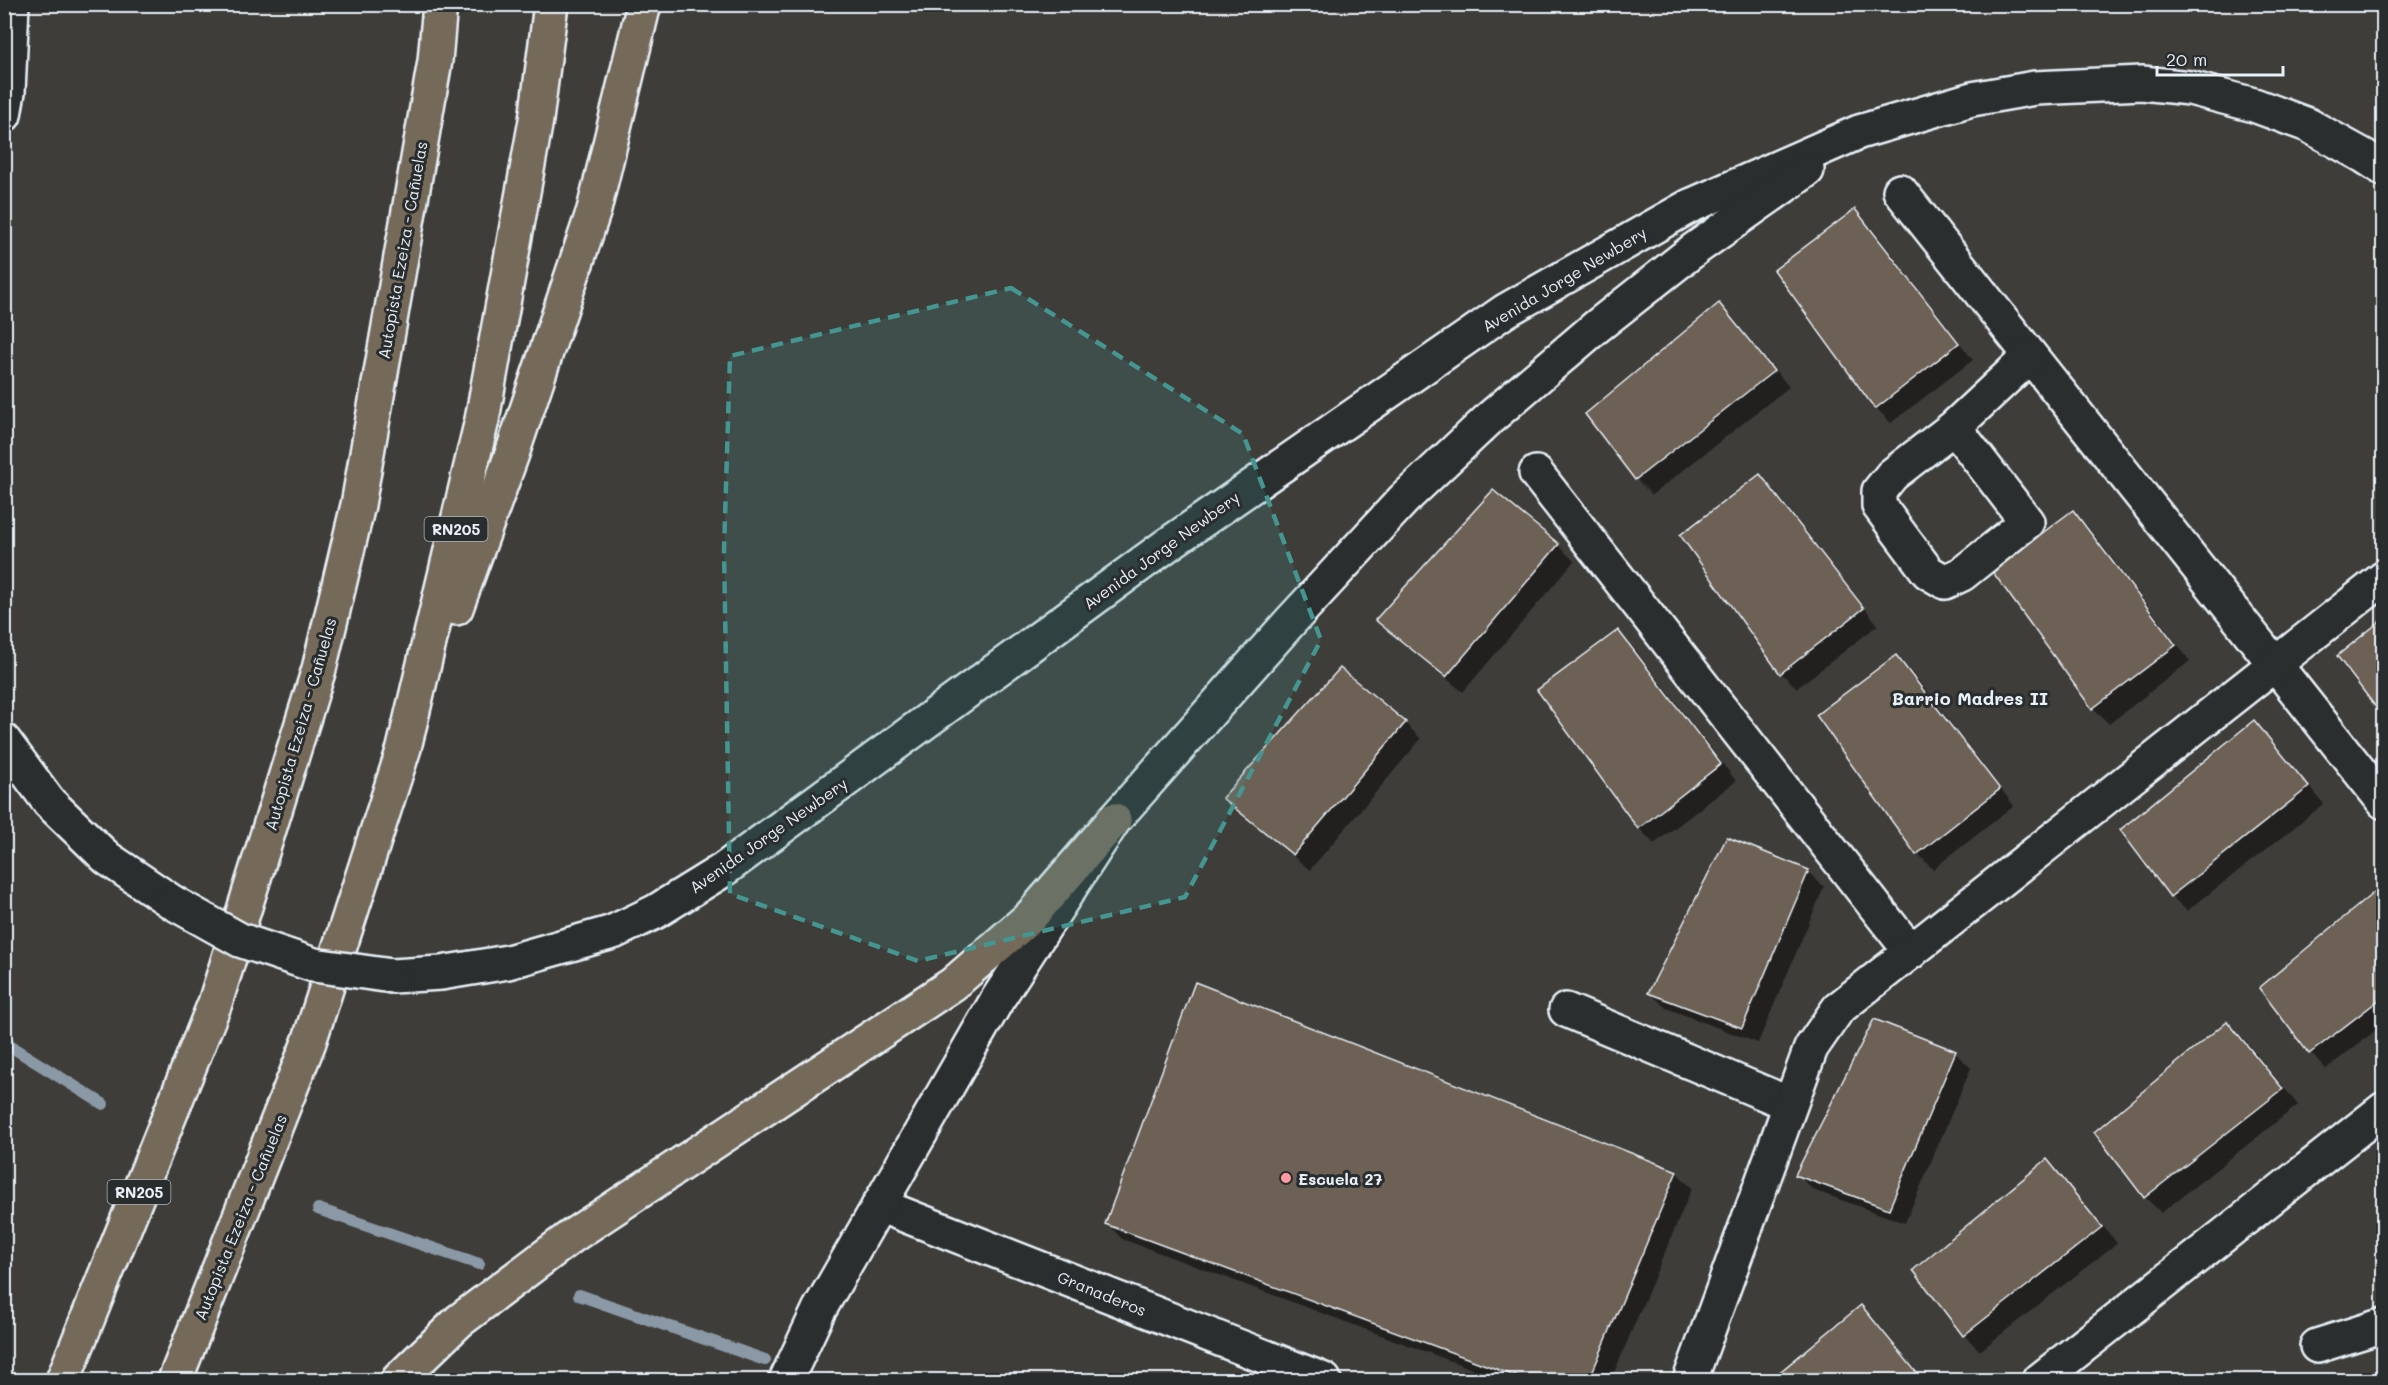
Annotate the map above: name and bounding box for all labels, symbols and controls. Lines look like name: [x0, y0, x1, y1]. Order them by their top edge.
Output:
scale bar: [2157, 39, 2283, 77]
text: 20 m: [2166, 47, 2207, 71]
street label: Autopista Ezeiza - Cañuelas: [373, 140, 431, 360]
street label: Avenida Jorge Newbery: [1478, 222, 1650, 336]
street label: Avenida Jorge Newbery: [1079, 486, 1243, 614]
road number: RN205: [424, 517, 488, 541]
street label: Autopista Ezeiza - Cañuelas: [260, 615, 340, 833]
district label: Barrio Madres II: [1892, 686, 2048, 710]
street label: Avenida Jorge Newbery: [685, 772, 851, 898]
street label: Autopista Ezeiza - Cañuelas: [189, 1111, 291, 1323]
place label: Escuela 27: [1298, 1168, 1382, 1189]
marker: Escuela 27: [1279, 1171, 1293, 1185]
road number: RN205: [108, 1180, 170, 1204]
street label: Granaderos: [1054, 1266, 1150, 1320]

